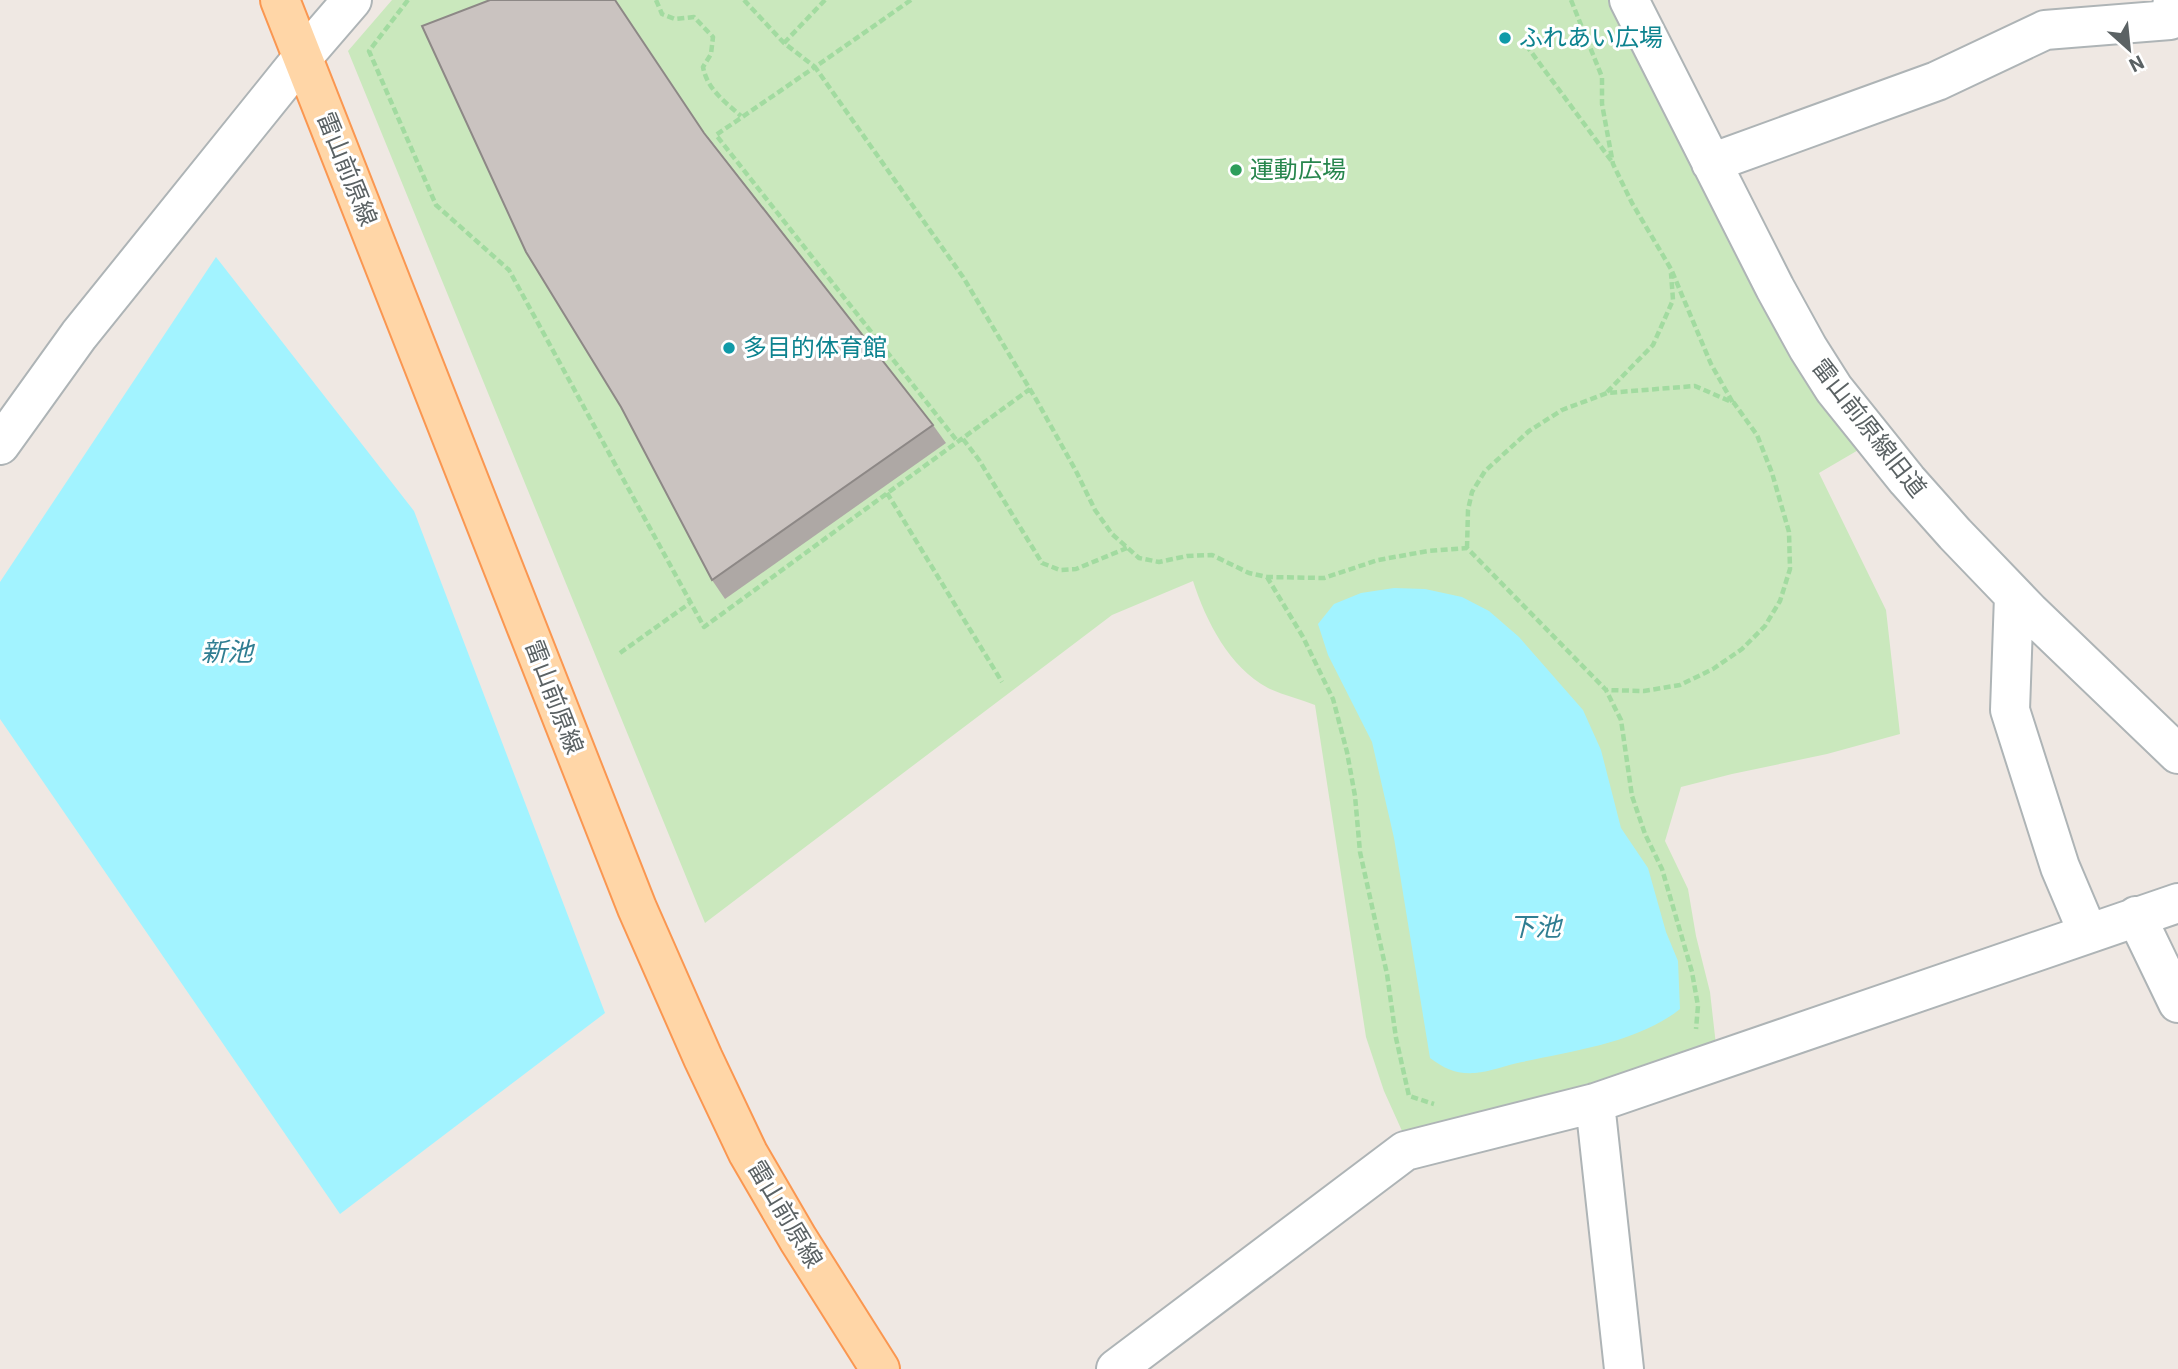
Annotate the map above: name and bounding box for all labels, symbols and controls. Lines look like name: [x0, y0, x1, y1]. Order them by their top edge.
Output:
north arrow: [2094, 14, 2164, 84]
place label: ふれあい広場: [1519, 24, 1663, 52]
marker: ふれあい広場: [1497, 30, 1513, 46]
text: N: [2125, 50, 2148, 77]
street label: 雷山前原線: [312, 108, 382, 230]
place label: 運動広場: [1250, 156, 1346, 184]
marker: 運動広場: [1228, 162, 1244, 178]
place label: 多目的体育館: [743, 334, 887, 362]
marker: 多目的体育館: [721, 340, 737, 356]
street label: 雷山前原線旧道: [1806, 353, 1932, 503]
street label: 雷山前原線: [519, 636, 589, 758]
water label: 新池: [201, 637, 256, 667]
water label: 下池: [1509, 912, 1564, 942]
street label: 雷山前原線: [742, 1155, 828, 1273]

